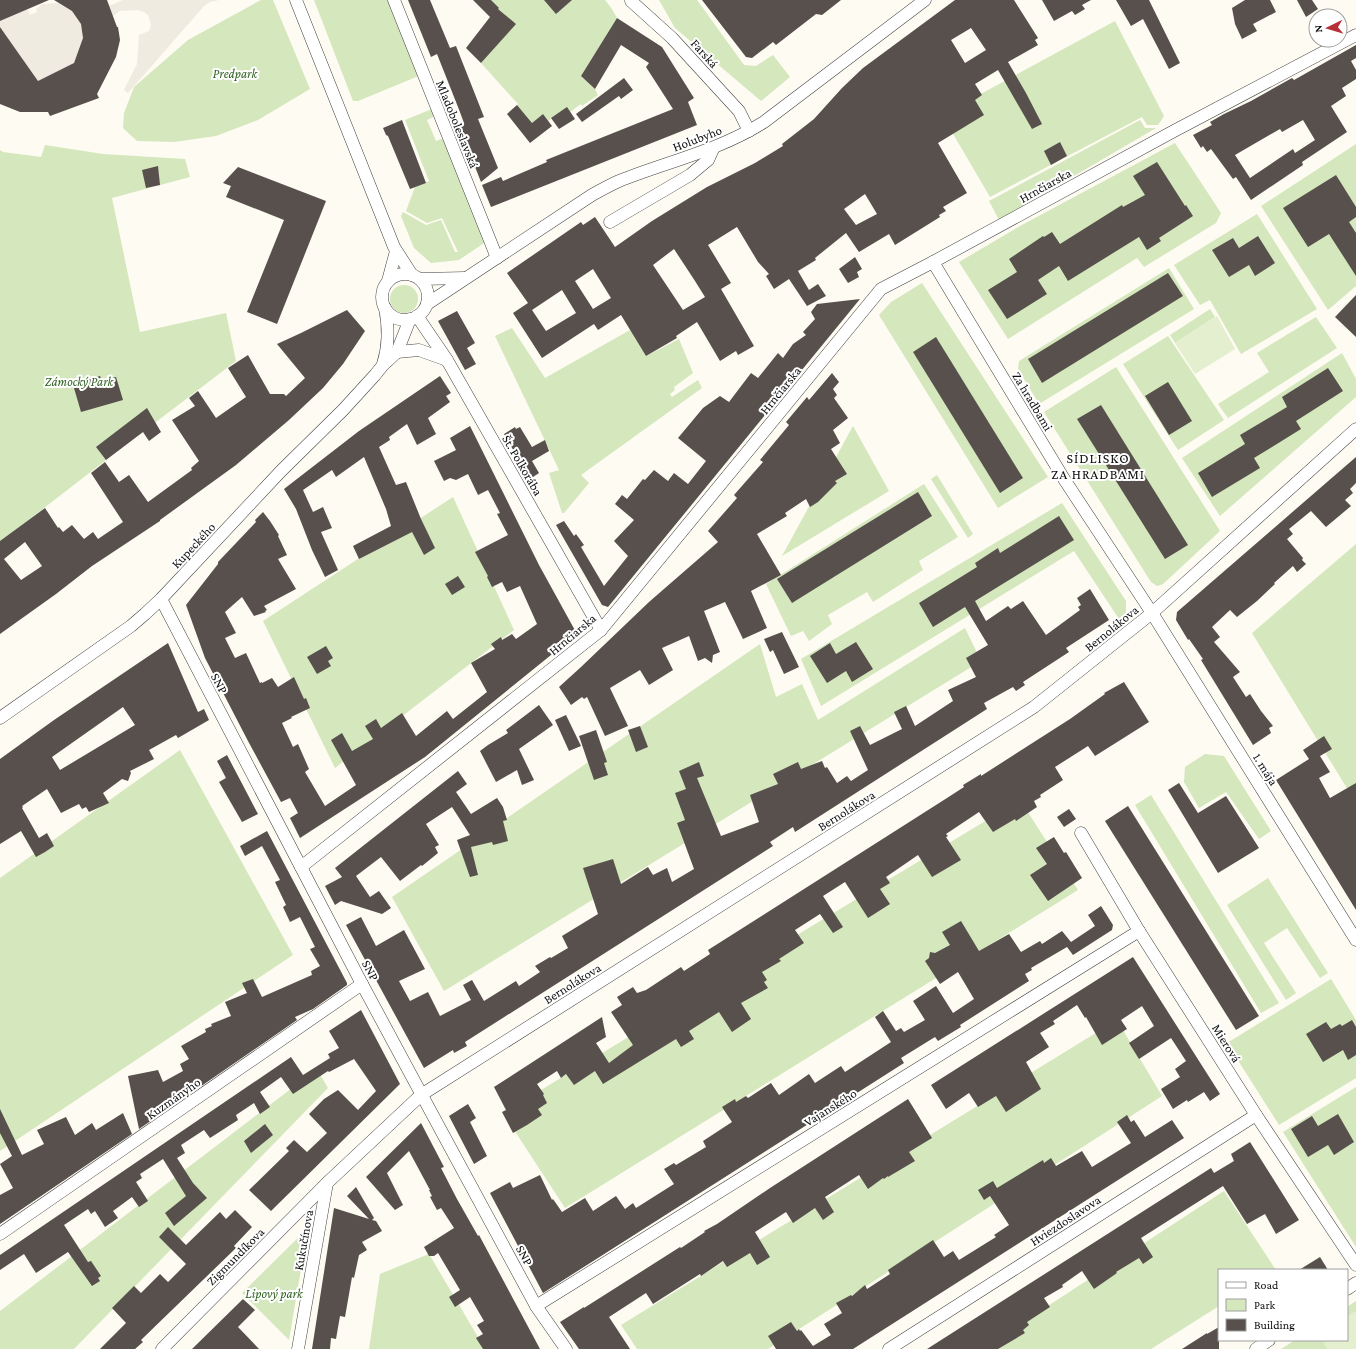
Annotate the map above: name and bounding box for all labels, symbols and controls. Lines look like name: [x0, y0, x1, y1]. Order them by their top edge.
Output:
north arrow: [1308, 8, 1348, 48]
text: N: [1312, 24, 1324, 33]
street label: Farská: [688, 36, 722, 71]
park label: Predpark: [213, 66, 258, 81]
street label: Mladoboleslavská: [433, 78, 482, 170]
street label: Holubyho: [671, 122, 724, 155]
street label: Hrnčiarska: [1017, 165, 1074, 206]
street label: Hrnčiarska: [757, 364, 804, 417]
street label: Za hradbami: [1009, 369, 1056, 434]
park label: Zámocký Park: [45, 374, 115, 389]
street label: Št. Polkorába: [499, 432, 546, 498]
district label: SÍDLISKO ZA HRADBAMI: [1051, 450, 1145, 482]
street label: Kupeckého: [168, 519, 218, 571]
street label: Bernolákova: [1081, 602, 1141, 655]
street label: Hrnčiarska: [546, 610, 599, 658]
street label: SNP: [208, 670, 231, 696]
street label: 1. mája: [1249, 750, 1281, 789]
street label: Bernolákova: [815, 787, 878, 834]
street label: SNP: [359, 957, 382, 983]
street label: Bernolákova: [541, 960, 604, 1007]
street label: Mierová: [1209, 1021, 1244, 1065]
street label: Kuzmányho: [143, 1074, 203, 1122]
street label: Vajanského: [801, 1085, 860, 1130]
street label: Hviezdoslavova: [1027, 1192, 1103, 1249]
street label: Kukučínova: [291, 1209, 316, 1272]
street label: Zigmundíkova: [203, 1224, 267, 1288]
street label: SNP: [513, 1242, 536, 1268]
legend: [1218, 1269, 1348, 1341]
text: Road: [1254, 1278, 1279, 1292]
park label: Lipový park: [245, 1286, 304, 1301]
text: Park: [1254, 1298, 1276, 1312]
text: Building: [1254, 1318, 1295, 1332]

